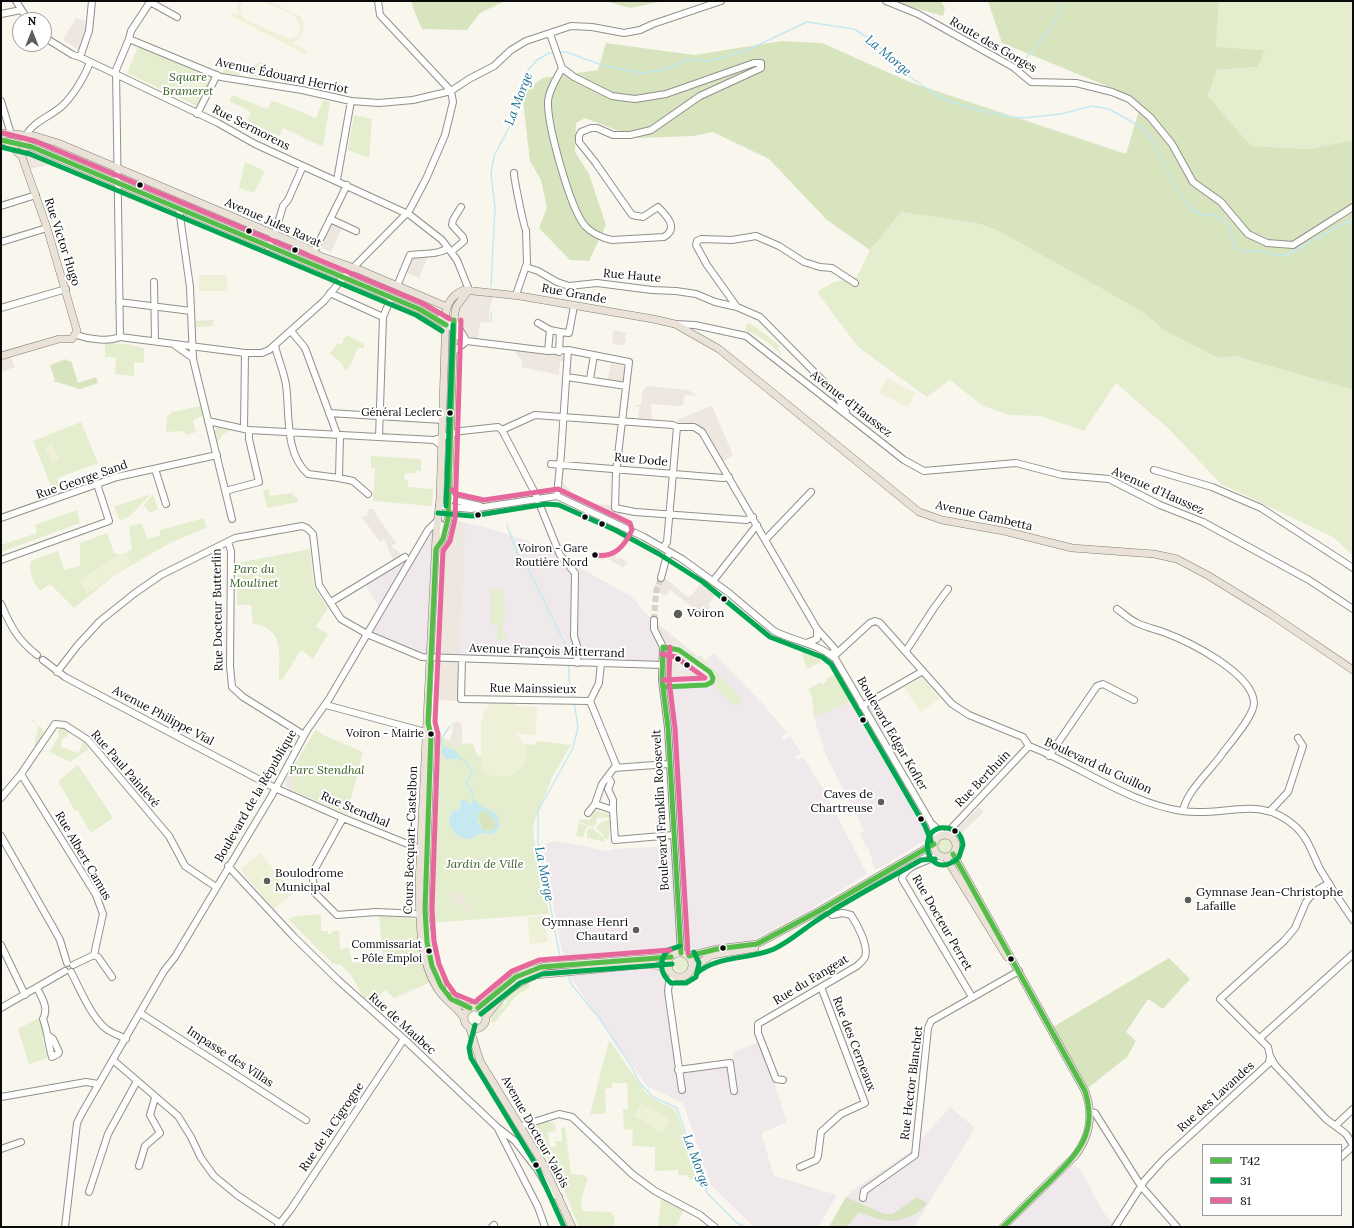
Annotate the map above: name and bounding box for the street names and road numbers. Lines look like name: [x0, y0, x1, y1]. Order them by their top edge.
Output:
street label: Route des Gorges: [947, 14, 1039, 76]
street label: Avenue Édouard Herriot: [214, 55, 350, 97]
street label: Rue Sermorens: [210, 102, 292, 154]
street label: Avenue Jules Ravat: [222, 195, 324, 251]
street label: Rue Victor Hugo: [41, 196, 83, 288]
street label: Rue Haute: [602, 266, 662, 286]
street label: Rue Grande: [540, 281, 608, 307]
street label: Avenue d'Haussez: [807, 368, 895, 440]
street label: Rue Dode: [613, 450, 669, 470]
street label: Rue George Sand: [34, 458, 130, 502]
street label: Avenue d'Haussez: [1109, 464, 1207, 518]
street label: Avenue Gambetta: [934, 498, 1034, 534]
street label: Rue Docteur Butterlin: [210, 548, 226, 672]
street label: Avenue François Mitterrand: [469, 641, 625, 661]
street label: Boulevard Edgar Kofler: [853, 675, 931, 793]
street label: Rue Mainssieux: [490, 681, 576, 697]
street label: Avenue Philippe Vial: [110, 683, 216, 749]
street label: Rue Paul Painlevé: [88, 727, 162, 811]
street label: Boulevard de la République: [212, 727, 300, 865]
street label: Boulevard Franklin Roosevelt: [650, 729, 672, 891]
street label: Boulevard du Guillon: [1042, 735, 1154, 797]
street label: Rue Berthuin: [952, 748, 1014, 810]
street label: Cours Becquart-Castelbon: [401, 765, 421, 915]
street label: Rue Stendhal: [318, 789, 392, 831]
street label: Rue Albert Camus: [52, 809, 114, 903]
street label: Rue Docteur Perret: [909, 872, 975, 974]
street label: Rue du Fangeat: [771, 952, 851, 1008]
street label: Rue de Maubec: [365, 990, 439, 1058]
street label: Rue des Cerneaux: [829, 995, 879, 1093]
street label: Impasse des Villas: [184, 1024, 276, 1090]
street label: Rue Hector Blanchet: [898, 1025, 926, 1141]
street label: Rue des Lavandes: [1175, 1059, 1257, 1135]
street label: Avenue Docteur Valois: [498, 1074, 572, 1190]
street label: Rue de la Cigrogne: [297, 1080, 367, 1174]

